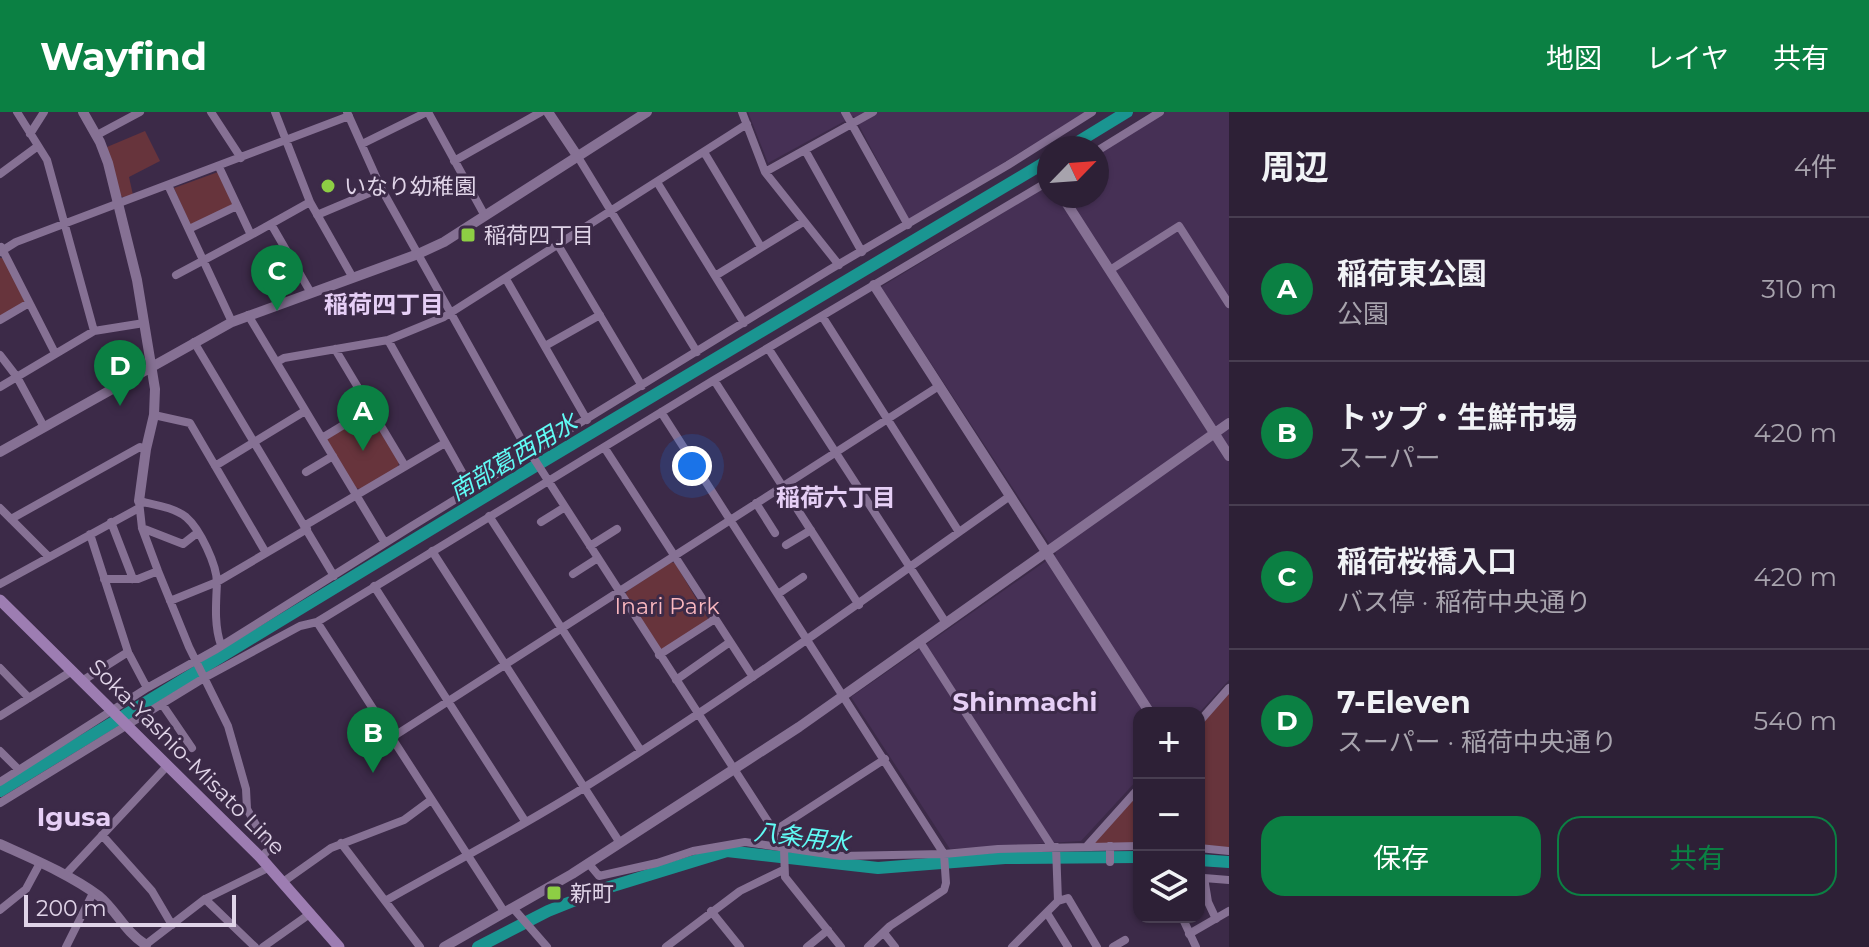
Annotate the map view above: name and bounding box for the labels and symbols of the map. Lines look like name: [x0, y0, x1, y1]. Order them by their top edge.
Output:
north arrow: [1037, 136, 1109, 208]
place label: いなり幼稚園: [344, 173, 476, 200]
marker: いなり幼稚園: [319, 177, 337, 195]
place label: 稲荷四丁目: [484, 222, 594, 249]
marker: 稲荷四丁目: [459, 226, 477, 244]
pin: C: [251, 245, 303, 311]
district label: 稲荷四丁目: [324, 290, 444, 319]
pin: D: [94, 340, 146, 406]
pin: A: [337, 385, 389, 451]
water label: 南部葛西用水: [444, 406, 585, 507]
your location: [672, 446, 712, 486]
district label: 稲荷六丁目: [776, 483, 896, 512]
park label: Inari Park: [614, 593, 720, 620]
street label: Soka-Yashio-Misato Line: [83, 653, 291, 861]
district label: Shinmachi: [953, 686, 1097, 718]
pin: B: [347, 707, 399, 773]
district label: Igusa: [37, 801, 111, 833]
water label: 八条用水: [753, 817, 854, 858]
place label: 新町: [570, 880, 614, 907]
marker: 新町: [545, 884, 563, 902]
scale bar: [24, 891, 236, 927]

